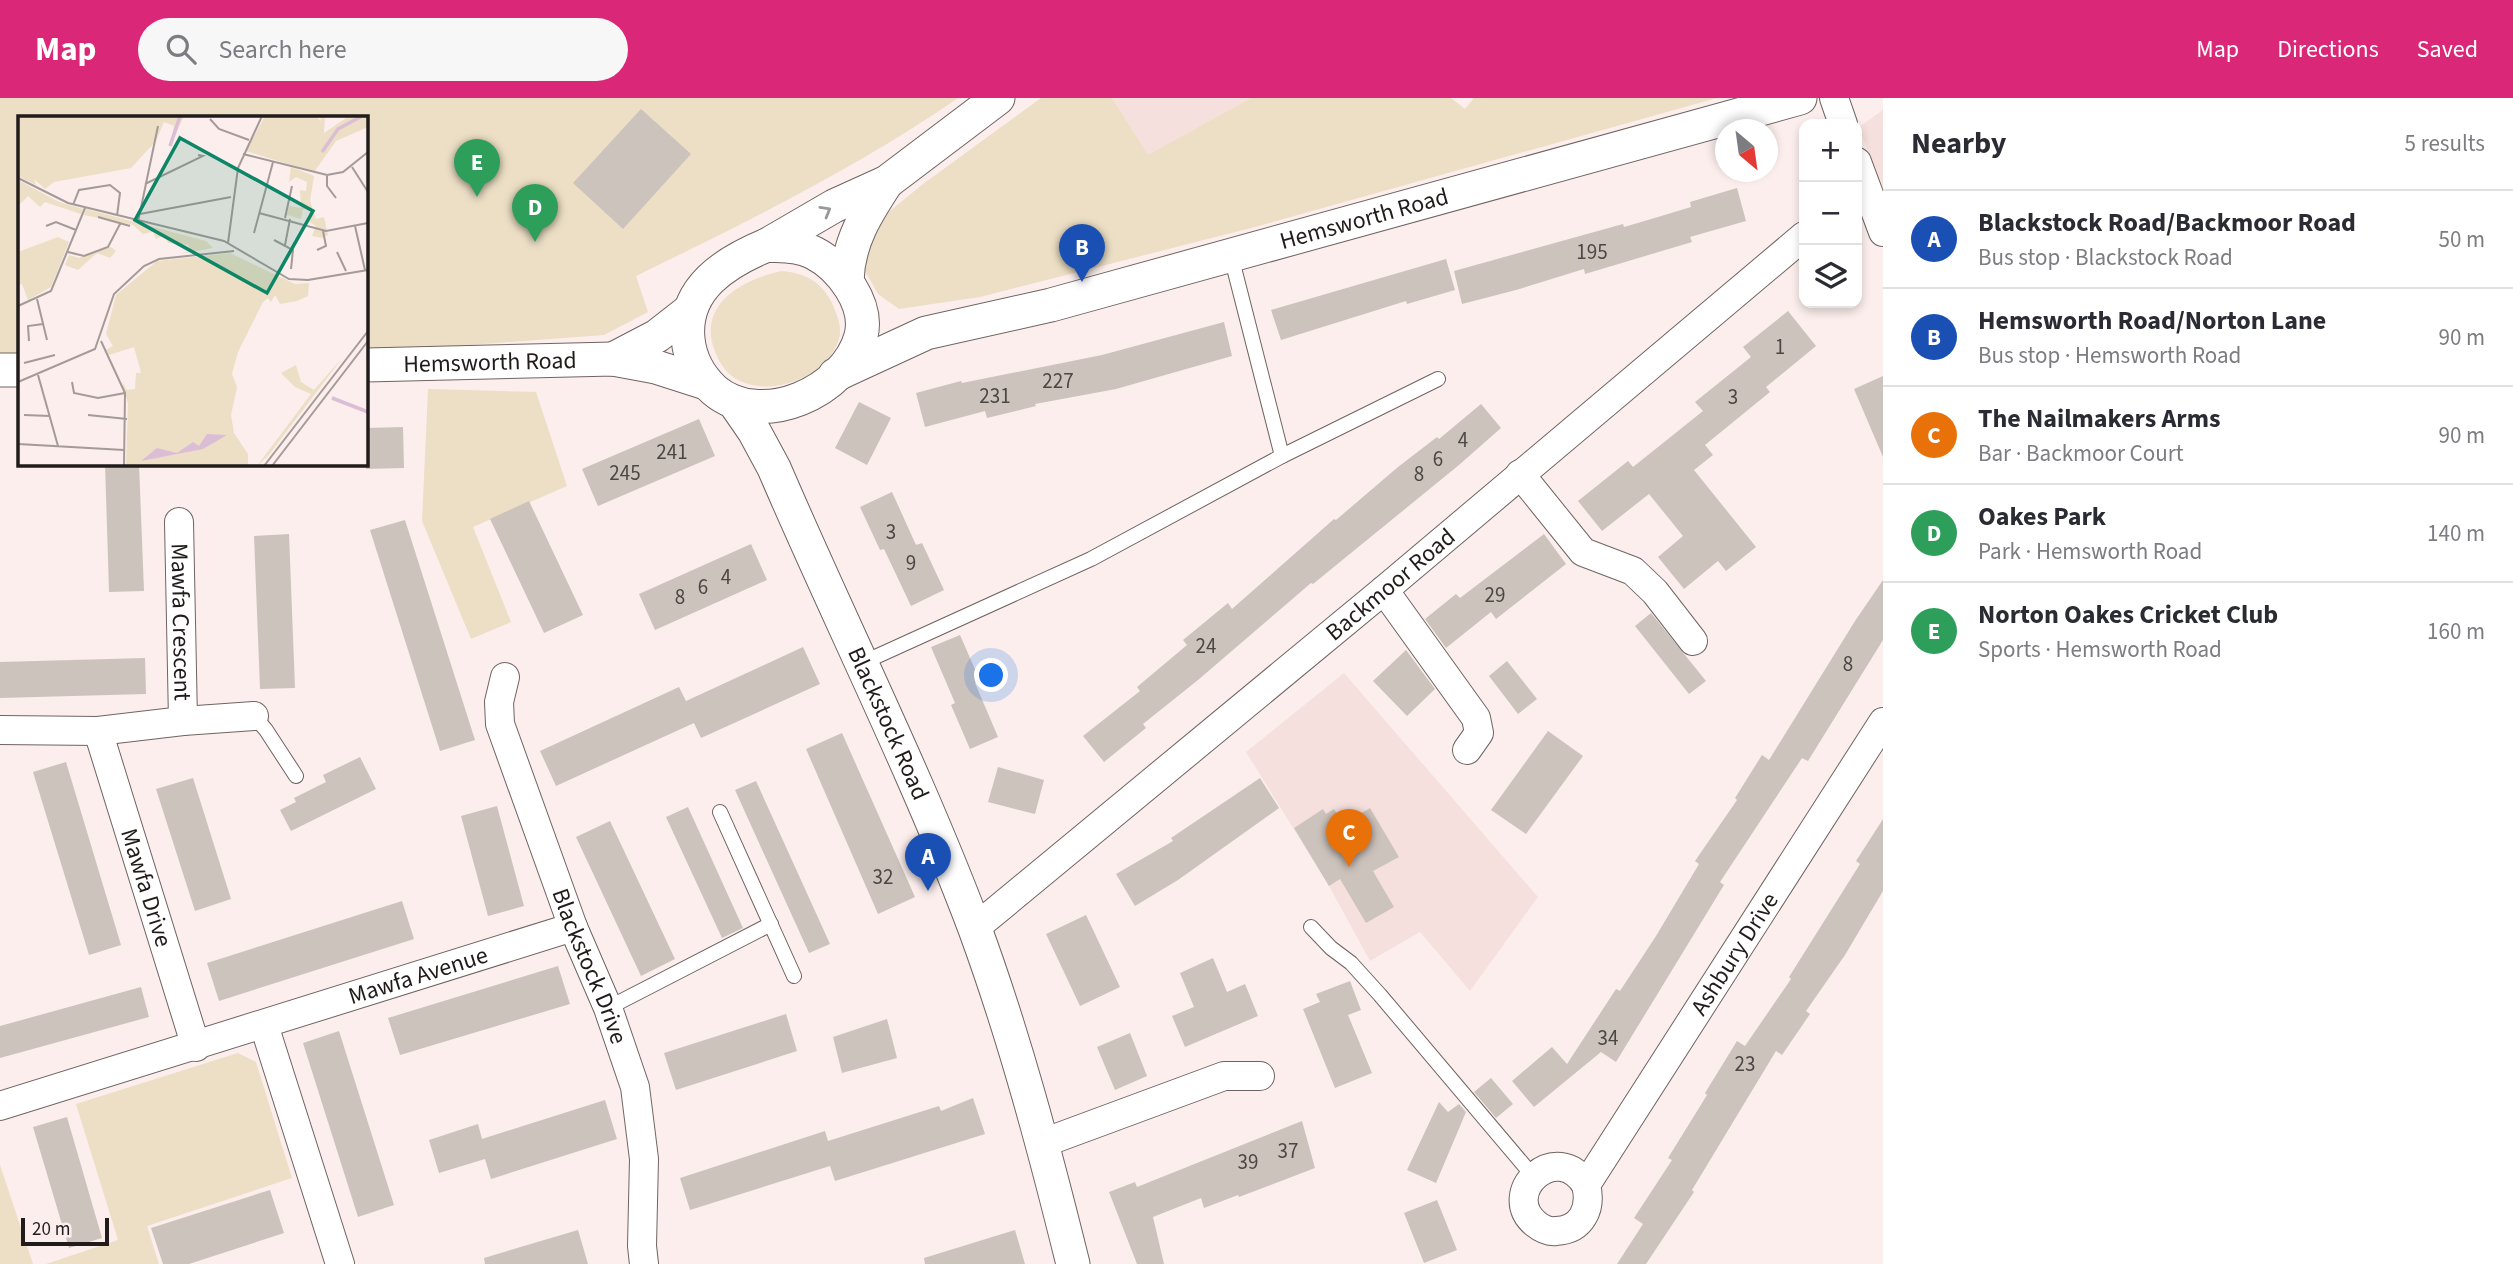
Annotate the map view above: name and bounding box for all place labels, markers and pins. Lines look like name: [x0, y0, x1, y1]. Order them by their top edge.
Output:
pin: E: [454, 139, 500, 197]
pin: D: [512, 184, 558, 242]
pin: B: [1059, 224, 1105, 282]
pin: C: [1326, 809, 1372, 867]
pin: A: [905, 833, 951, 891]

